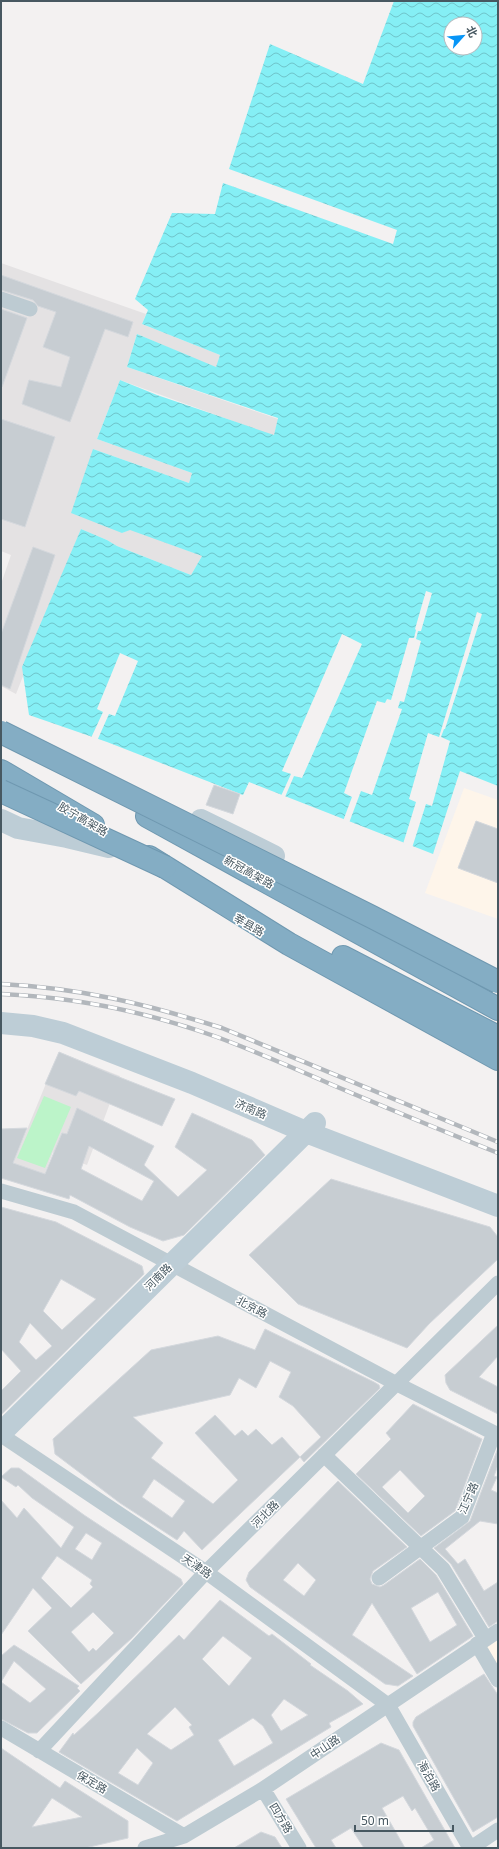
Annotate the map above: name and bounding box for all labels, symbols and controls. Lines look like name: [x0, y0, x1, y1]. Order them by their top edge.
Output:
north arrow: [443, 16, 483, 56]
text: 北: [463, 23, 482, 40]
street label: 胶宁高架路: [56, 798, 111, 839]
street label: 新冠高架路: [222, 852, 277, 891]
street label: 莘县路: [231, 910, 267, 939]
street label: 济南路: [233, 1095, 269, 1122]
street label: 河南路: [141, 1260, 175, 1294]
street label: 北京路: [234, 1292, 270, 1321]
street label: 江宁路: [454, 1480, 481, 1516]
street label: 河北路: [248, 1497, 282, 1531]
street label: 天津路: [179, 1550, 215, 1581]
street label: 中山路: [307, 1731, 343, 1762]
street label: 海泊路: [415, 1758, 444, 1794]
street label: 保定路: [74, 1767, 110, 1796]
street label: 四方路: [267, 1800, 296, 1836]
scale bar: [355, 1807, 453, 1833]
text: 50 m: [361, 1812, 389, 1829]

